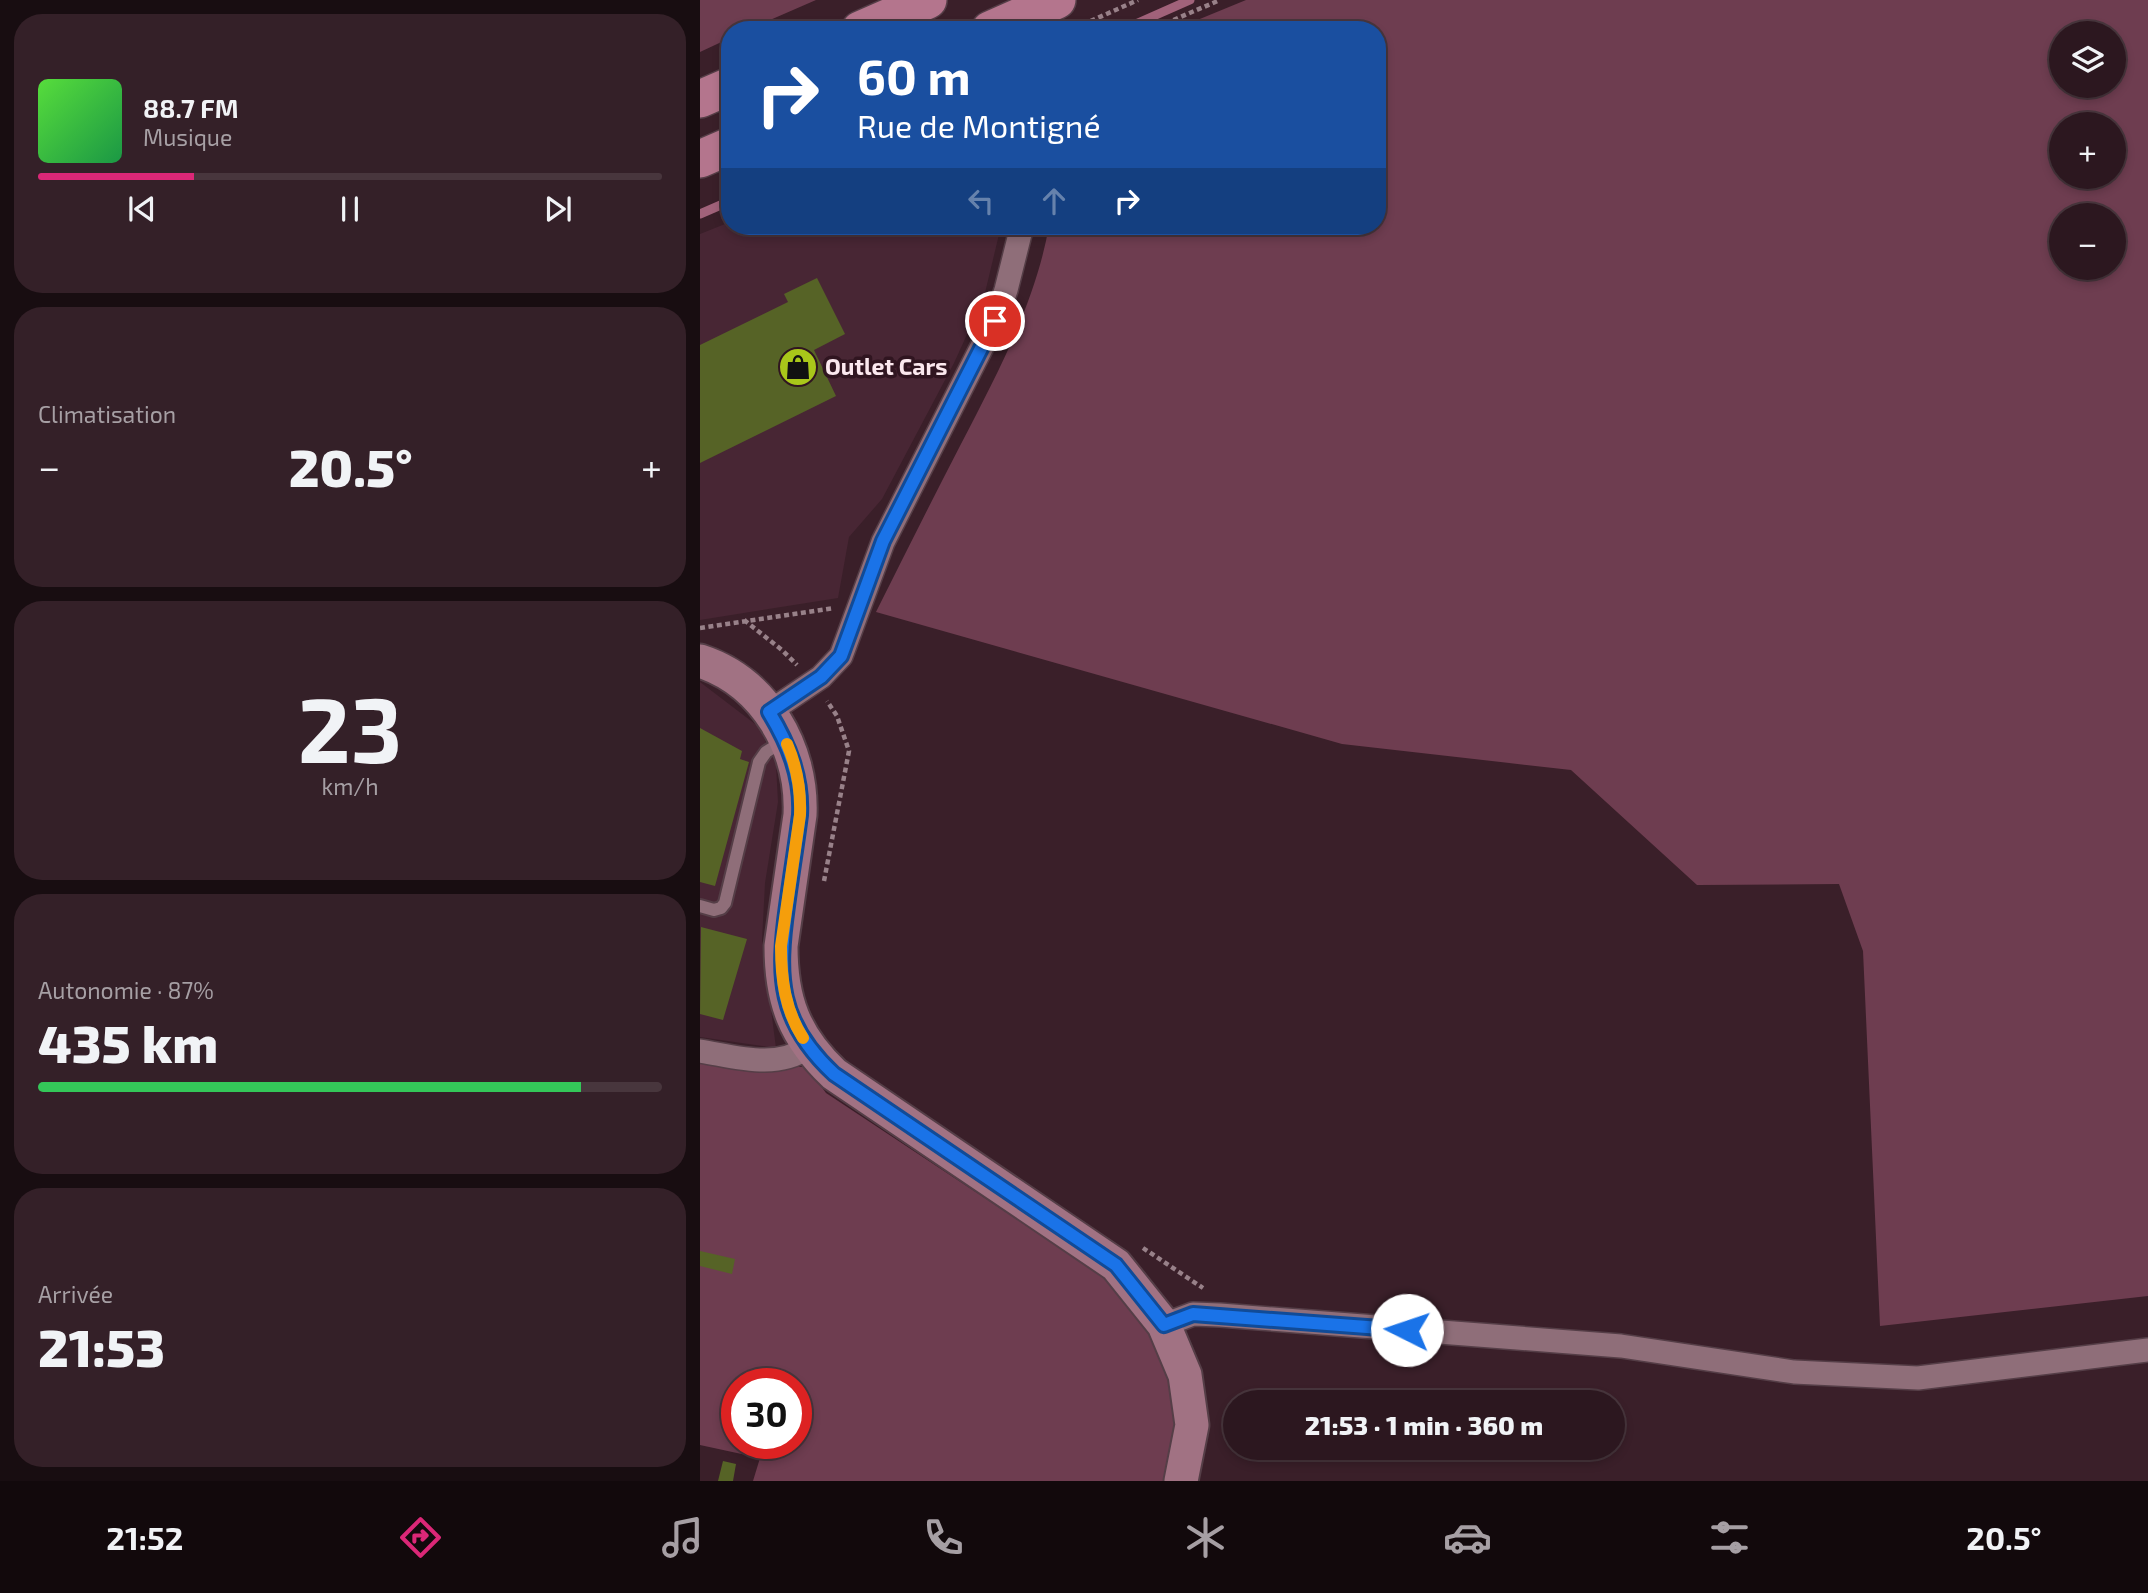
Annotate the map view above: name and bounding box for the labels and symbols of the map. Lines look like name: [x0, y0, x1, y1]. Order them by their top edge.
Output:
pin: [965, 291, 1025, 351]
shop icon: Outlet Cars: [777, 346, 819, 388]
place label: Outlet Cars: [825, 352, 947, 380]
position arrow: [1370, 1293, 1444, 1367]
speed limit sign: 30: [721, 1368, 812, 1459]

